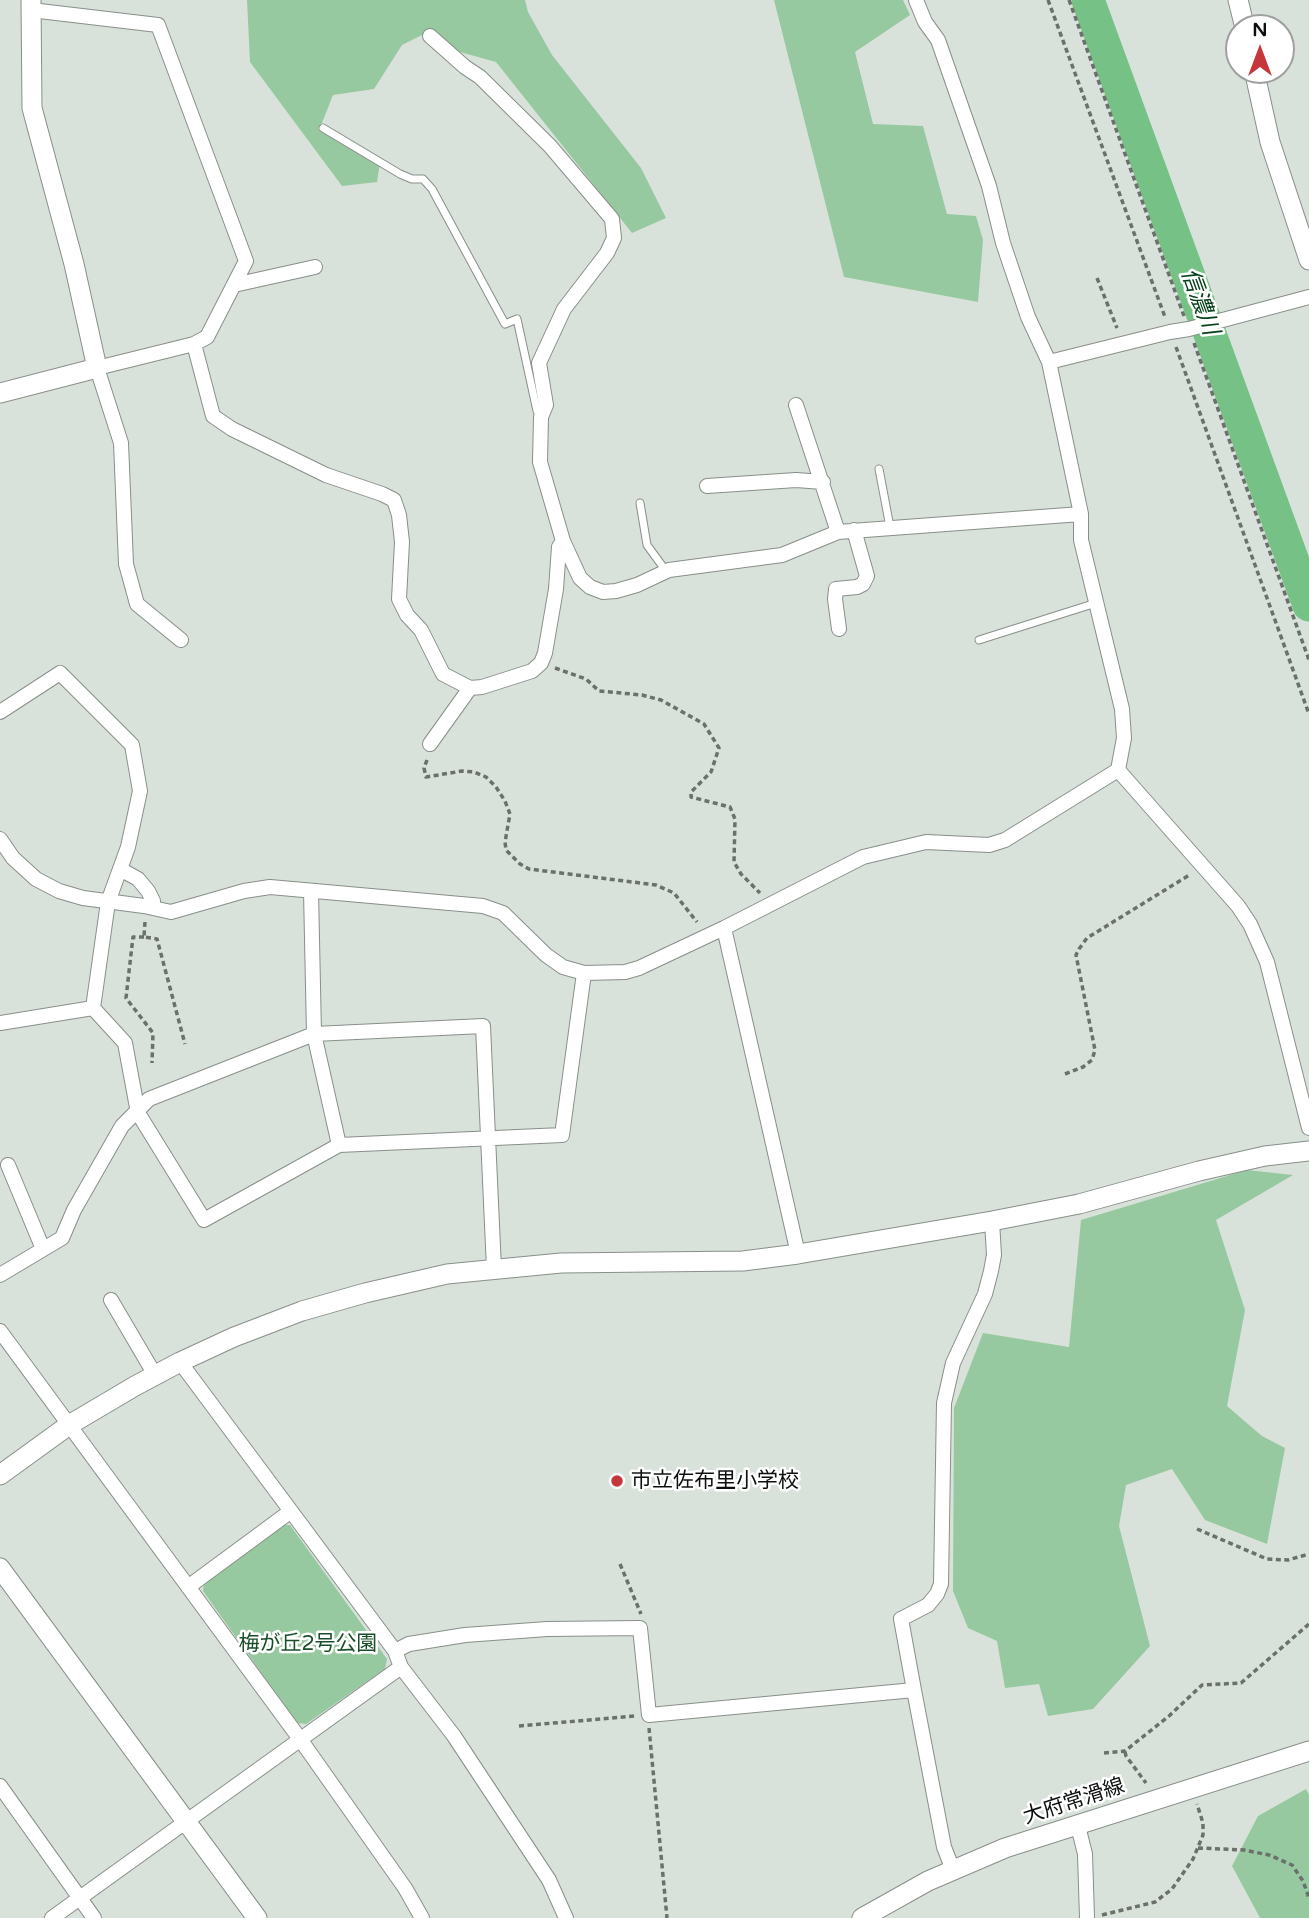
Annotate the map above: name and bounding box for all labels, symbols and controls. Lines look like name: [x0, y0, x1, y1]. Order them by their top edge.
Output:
north arrow: [1225, 14, 1295, 84]
text: N: [1252, 19, 1268, 41]
water label: 信濃川: [1174, 265, 1224, 339]
place label: 市立佐布里小学校: [631, 1468, 799, 1494]
marker: 市立佐布里小学校: [609, 1473, 625, 1489]
park label: 梅が丘2号公園: [238, 1631, 378, 1657]
street label: 大府常滑線: [1020, 1774, 1128, 1830]

